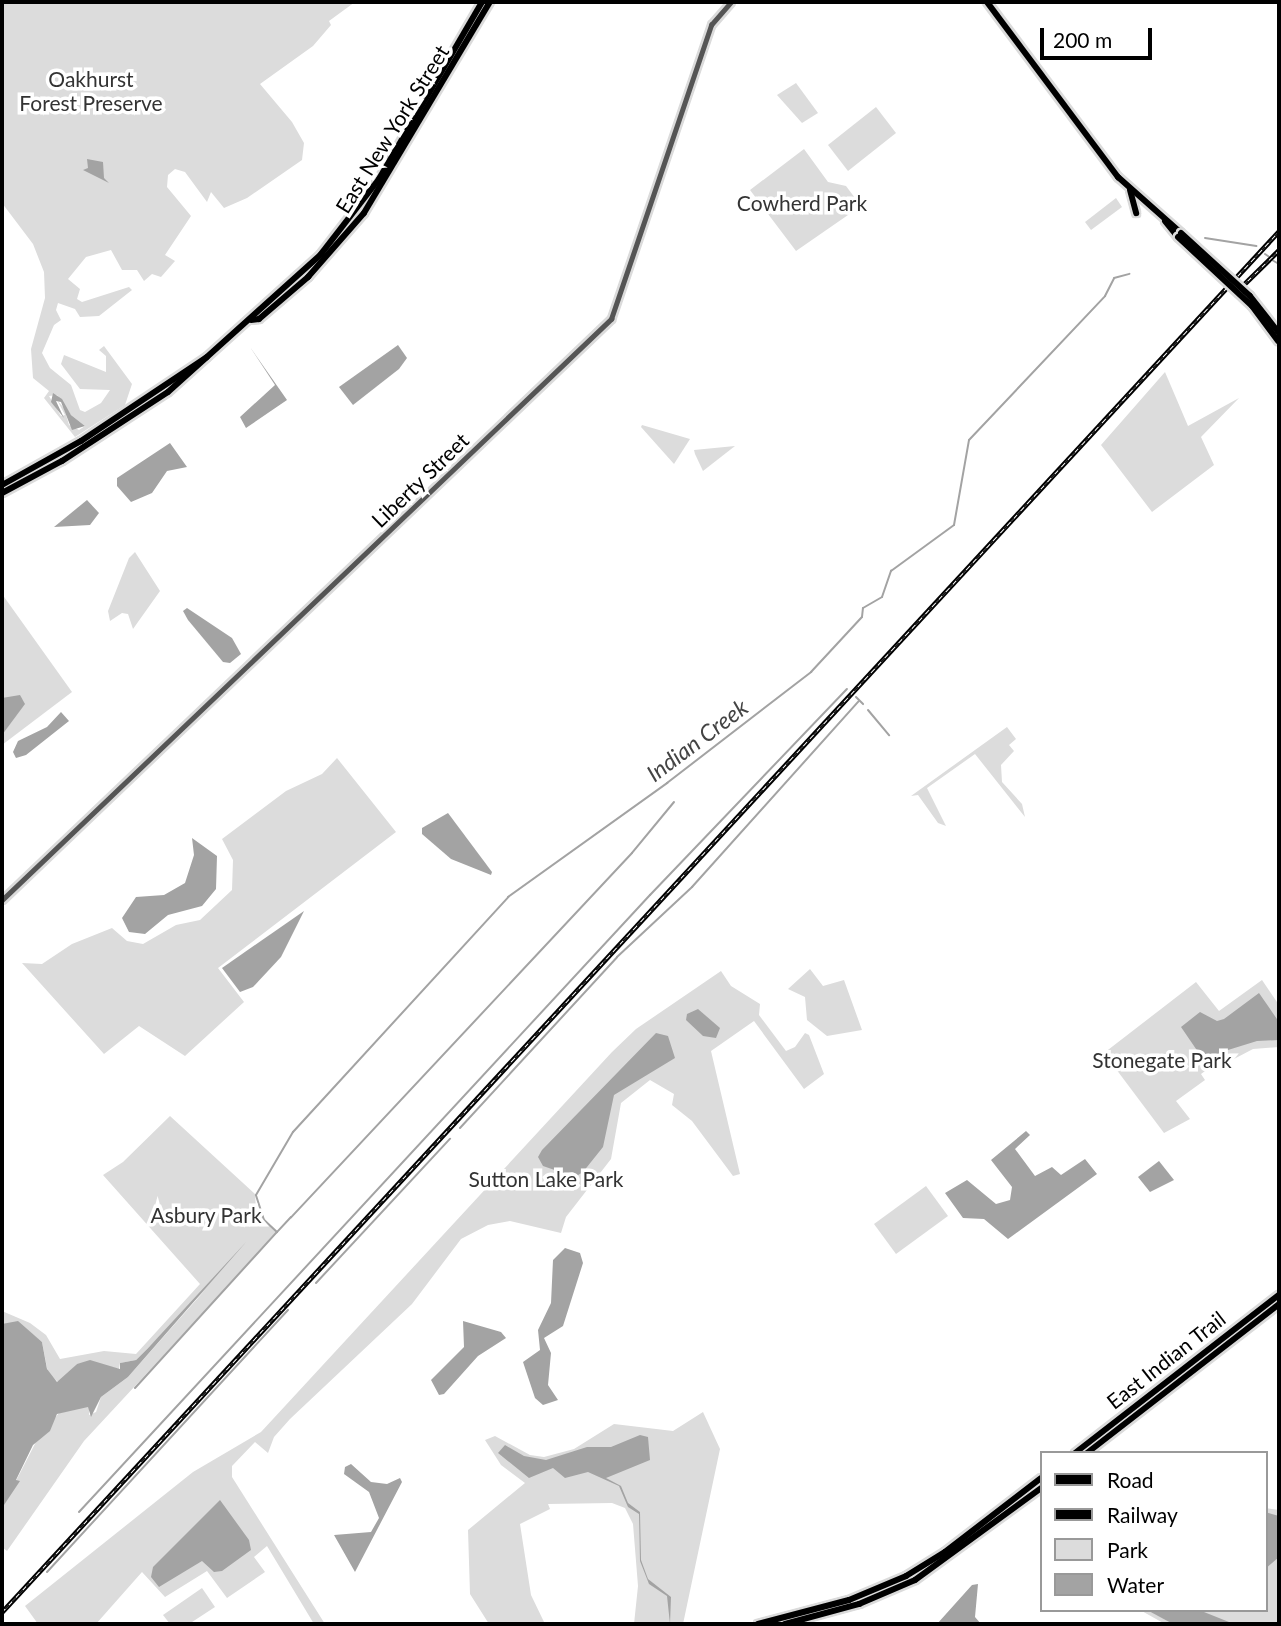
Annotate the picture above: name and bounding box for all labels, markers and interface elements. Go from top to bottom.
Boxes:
scale bar [1043,14,1155,58]
text: 200 m [1053,27,1112,52]
street label: East New York Street [330,40,454,218]
park label: Oakhurst Forest Preserve [19,66,163,116]
park label: Cowherd Park [737,190,867,216]
street label: Liberty Street [366,427,474,533]
water label: Indian Creek [641,693,753,787]
park label: Stonegate Park [1092,1047,1232,1073]
park label: Sutton Lake Park [469,1166,623,1192]
park label: Asbury Park [150,1202,262,1228]
street label: East Indian Trail [1101,1306,1231,1414]
legend [1040,1451,1267,1612]
text: Road [1107,1467,1154,1492]
text: Railway [1107,1502,1178,1527]
text: Park [1107,1537,1148,1562]
text: Water [1107,1572,1164,1597]

